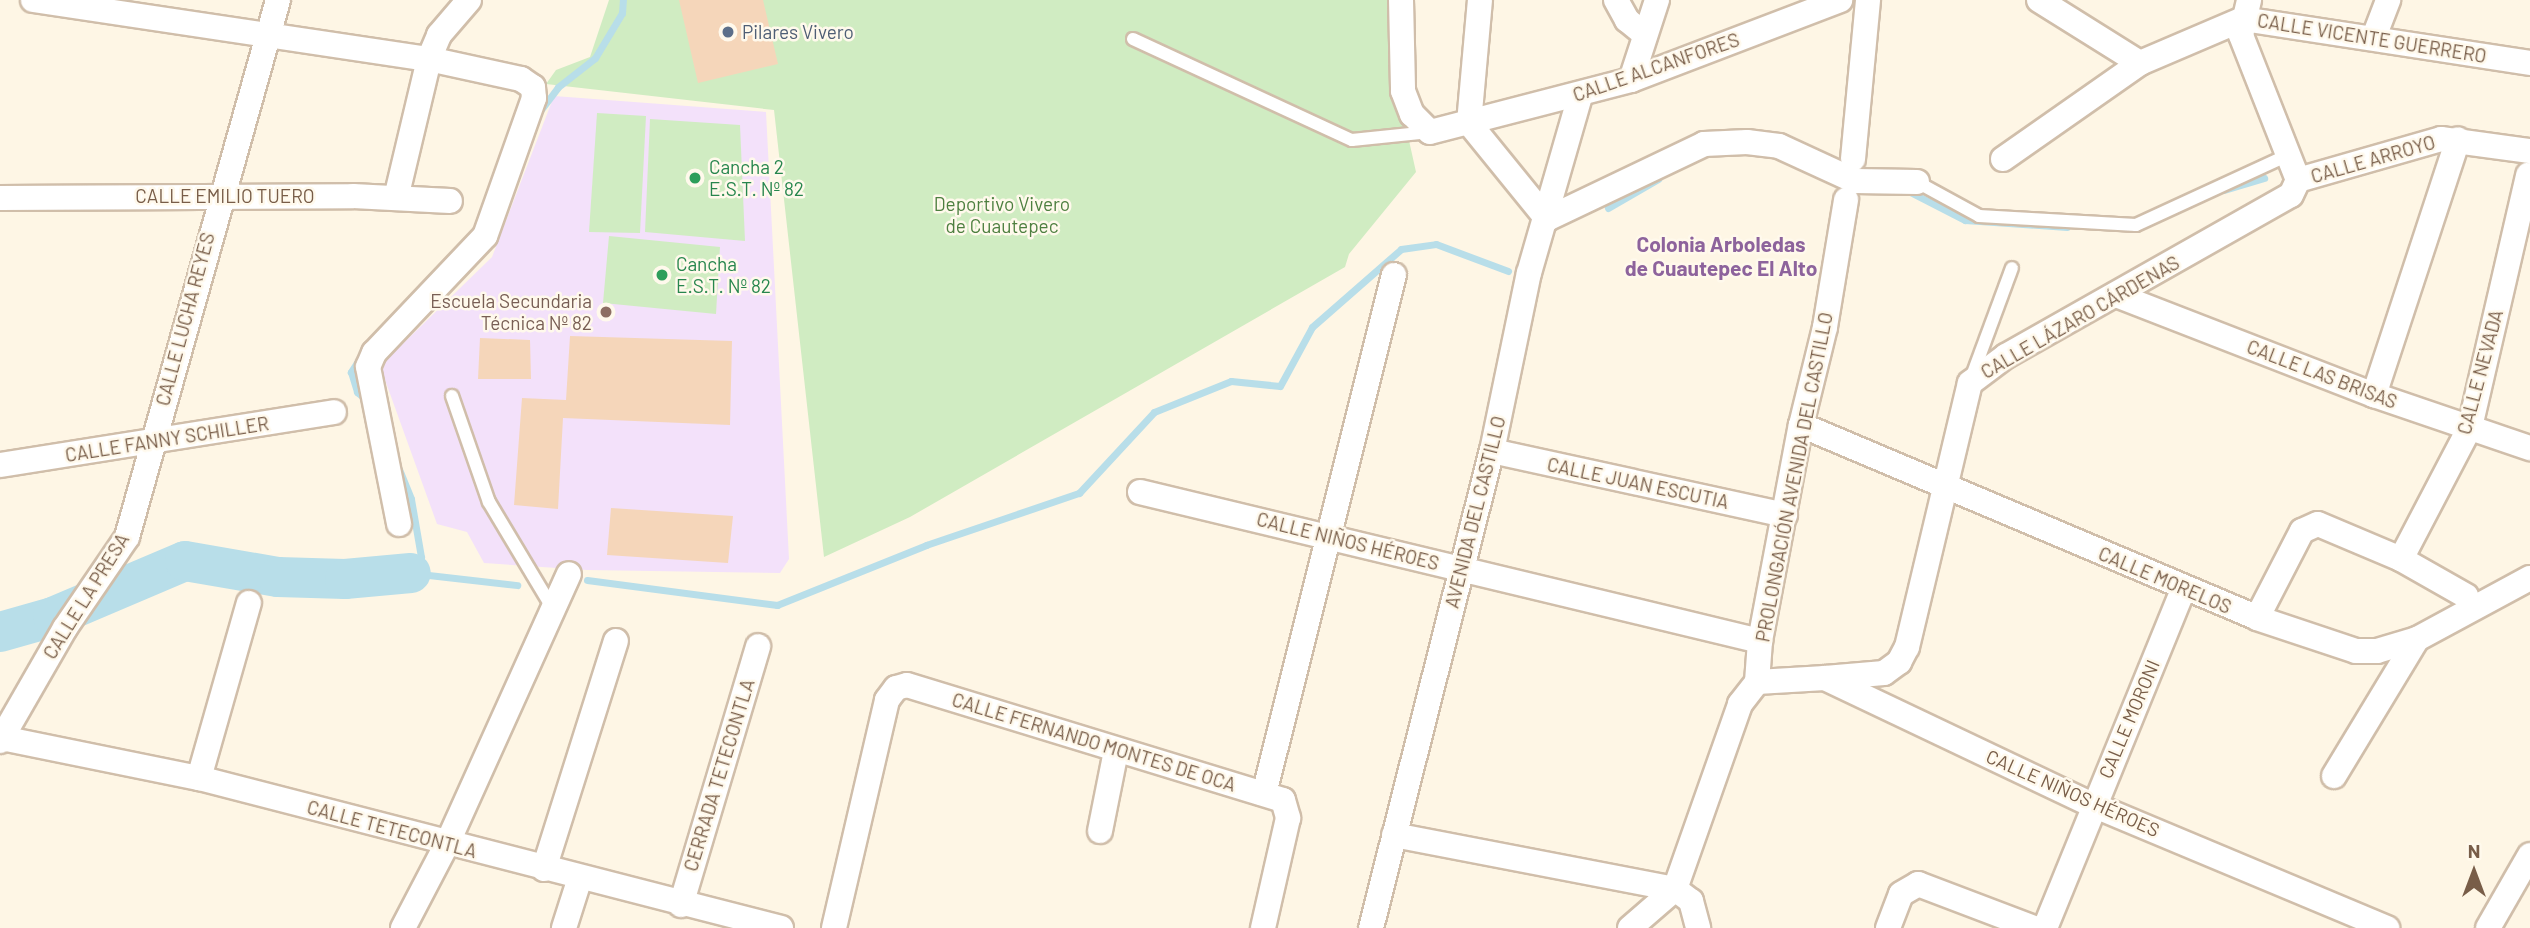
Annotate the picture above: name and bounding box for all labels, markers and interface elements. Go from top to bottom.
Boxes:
street label: CALLE VICENTE GUERRERO [2256,9,2488,67]
place label: Pilares Vivero [742,21,854,43]
marker: Pilares Vivero [720,24,736,40]
street label: CALLE ALCANFORES [1570,28,1742,106]
street label: CALLE ARROYO [2308,130,2438,188]
place label: Cancha 2 E.S.T. Nº 82 [709,156,804,200]
marker: Cancha 2 E.S.T. Nº 82 [687,170,703,186]
street label: CALLE EMILIO TUERO [135,185,315,207]
park label: Deportivo Vivero de Cuautepec [934,193,1070,237]
street label: CALLE LUCHA REYES [151,230,219,408]
district label: Colonia Arboledas de Cuautepec El Alto [1625,231,1817,281]
street label: CALLE LÁZARO CÁRDENAS [1977,251,2183,383]
place label: Cancha E.S.T. Nº 82 [676,253,771,297]
marker: Cancha E.S.T. Nº 82 [654,267,670,283]
place label: Escuela Secundaria Técnica Nº 82 [430,290,592,334]
marker: Escuela Secundaria Técnica Nº 82 [598,304,614,320]
street label: CALLE NEVADA [2452,307,2508,437]
street label: PROLONGACIÓN AVENIDA DEL CASTILLO [1751,310,1837,644]
street label: CALLE LAS BRISAS [2244,335,2400,413]
street label: CALLE FANNY SCHILLER [63,412,271,466]
street label: AVENIDA DEL CASTILLO [1440,413,1510,611]
street label: CALLE JUAN ESCUTIA [1545,453,1731,513]
street label: CALLE NIÑOS HÉROES [1254,507,1442,575]
street label: CALLE LA PRESA [38,529,134,663]
street label: CALLE MORELOS [2095,542,2235,618]
street label: CALLE MORONI [2094,656,2164,782]
street label: CERRADA TETECONTLA [679,676,759,874]
street label: CALLE FERNANDO MONTES DE OCA [949,688,1239,796]
street label: CALLE NIÑOS HÉROES [1983,745,2163,841]
street label: CALLE TETECONTLA [305,795,479,863]
north arrow [2439,837,2509,907]
text: N [2468,839,2480,862]

